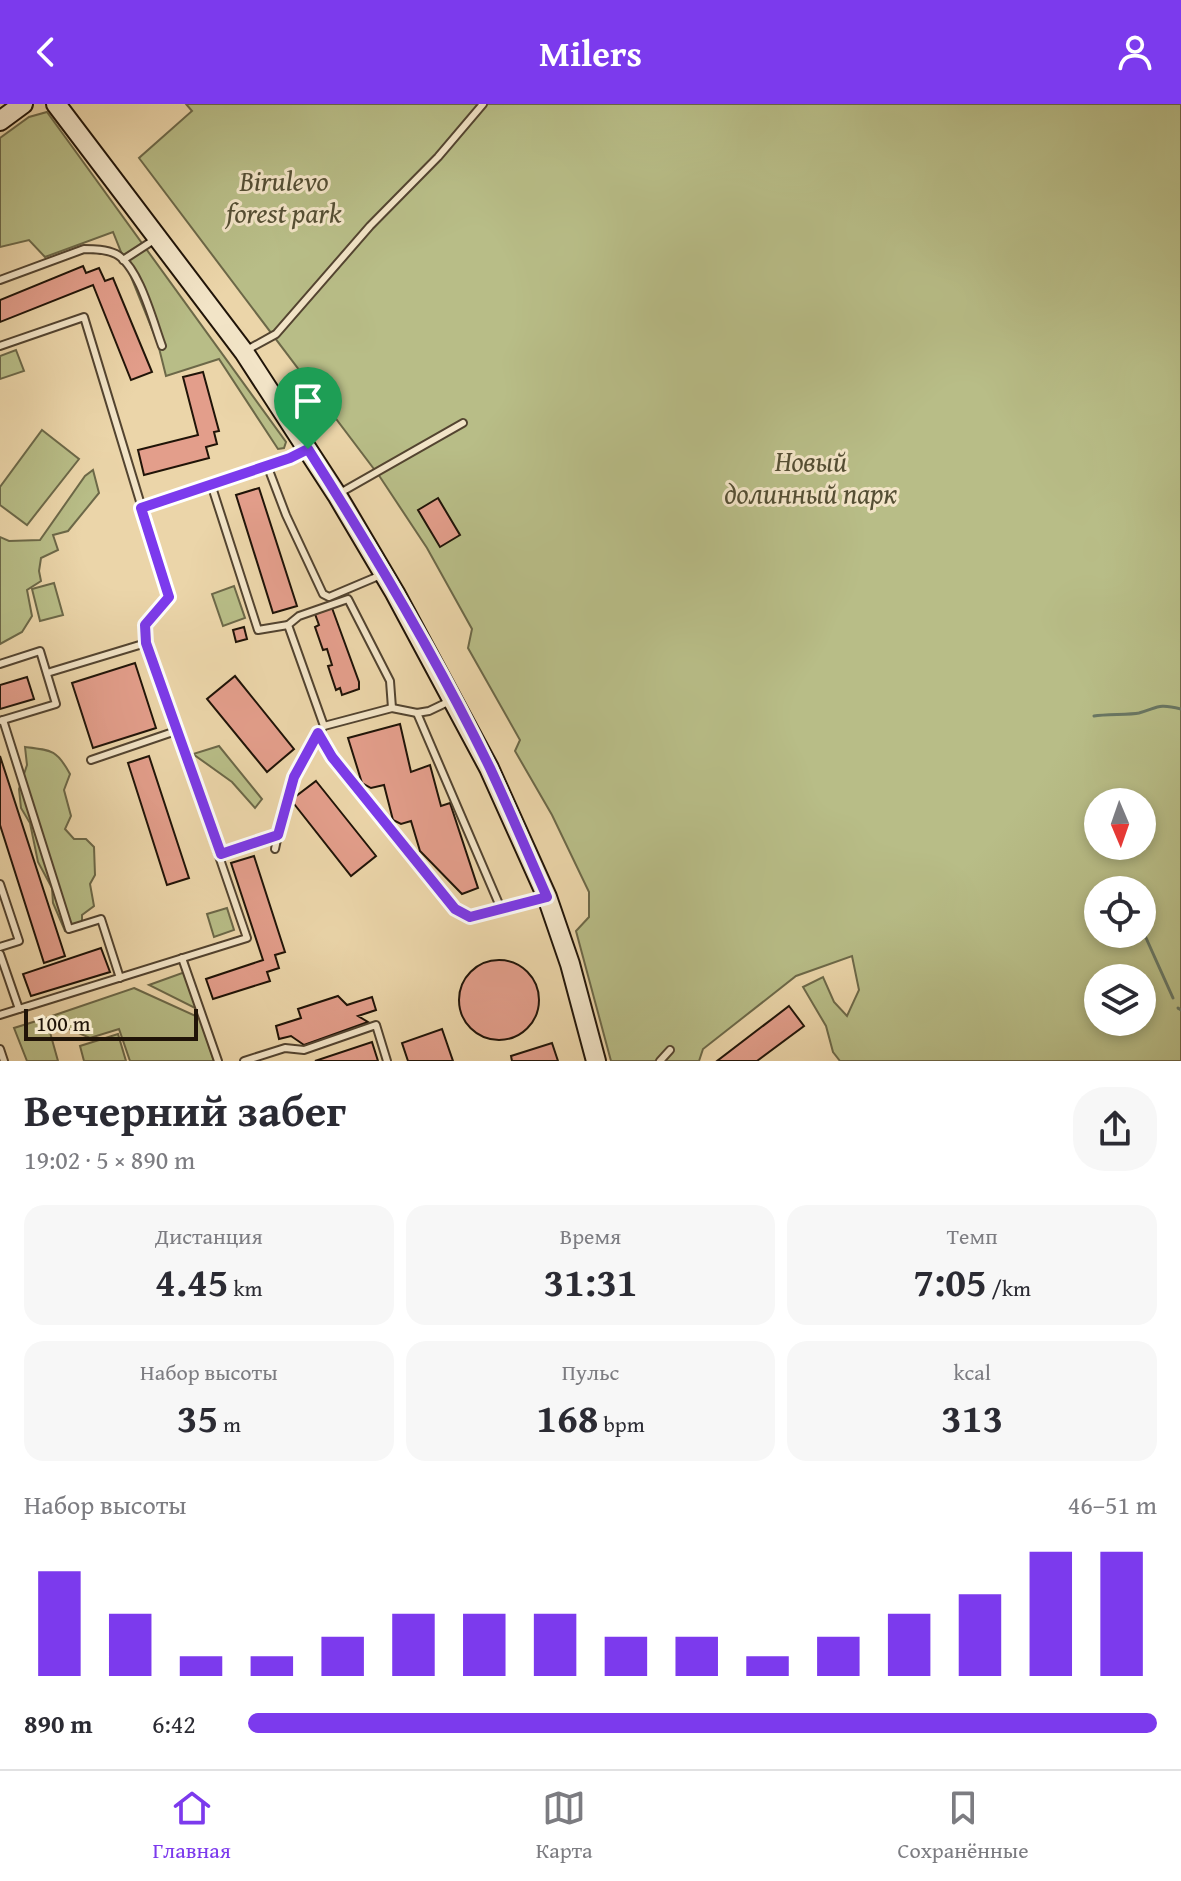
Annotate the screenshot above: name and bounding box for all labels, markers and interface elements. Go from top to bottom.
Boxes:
text: Milers [539,26,642,79]
icon: back [24,30,68,74]
icon: person [1113,30,1157,74]
park label: Birulevo forest park [224,160,342,233]
pin [274,367,342,449]
icon: arrive [286,379,330,423]
park label: Новый долинный парк [725,440,898,513]
north arrow [1084,788,1156,860]
map controls [1084,788,1156,1036]
button: locate [1084,876,1156,948]
button: layers [1084,964,1156,1036]
scale bar [24,1005,198,1041]
text: 100 m [36,1007,91,1039]
text: Вечерний забег [24,1078,346,1142]
button: share [1073,1087,1157,1171]
text: 19:02 · 5 × 890 m [24,1140,195,1179]
text: Дистанция [155,1220,263,1252]
text: Время [560,1220,621,1252]
text: Темп [947,1220,998,1252]
text: 4.45 [155,1252,229,1311]
text: 31:31 [543,1252,638,1311]
text: 7:05 [913,1252,987,1311]
text: km [229,1272,263,1304]
text: /km [987,1272,1031,1304]
text: Набор высоты [140,1356,278,1388]
text: Пульс [562,1356,619,1388]
text: kcal [953,1356,991,1388]
text: 35 [177,1388,218,1447]
text: 168 [536,1388,599,1447]
text: 313 [941,1388,1003,1447]
text: m [218,1408,241,1440]
text: bpm [599,1408,645,1440]
text: Набор высоты [24,1485,186,1524]
text: 46–51 m [1068,1485,1157,1524]
text: 890 m [24,1704,92,1743]
text: 6:42 [152,1704,196,1743]
tab: Главная [152,1786,231,1866]
tab: Карта [536,1786,593,1866]
tab: Сохранённые [897,1786,1029,1866]

